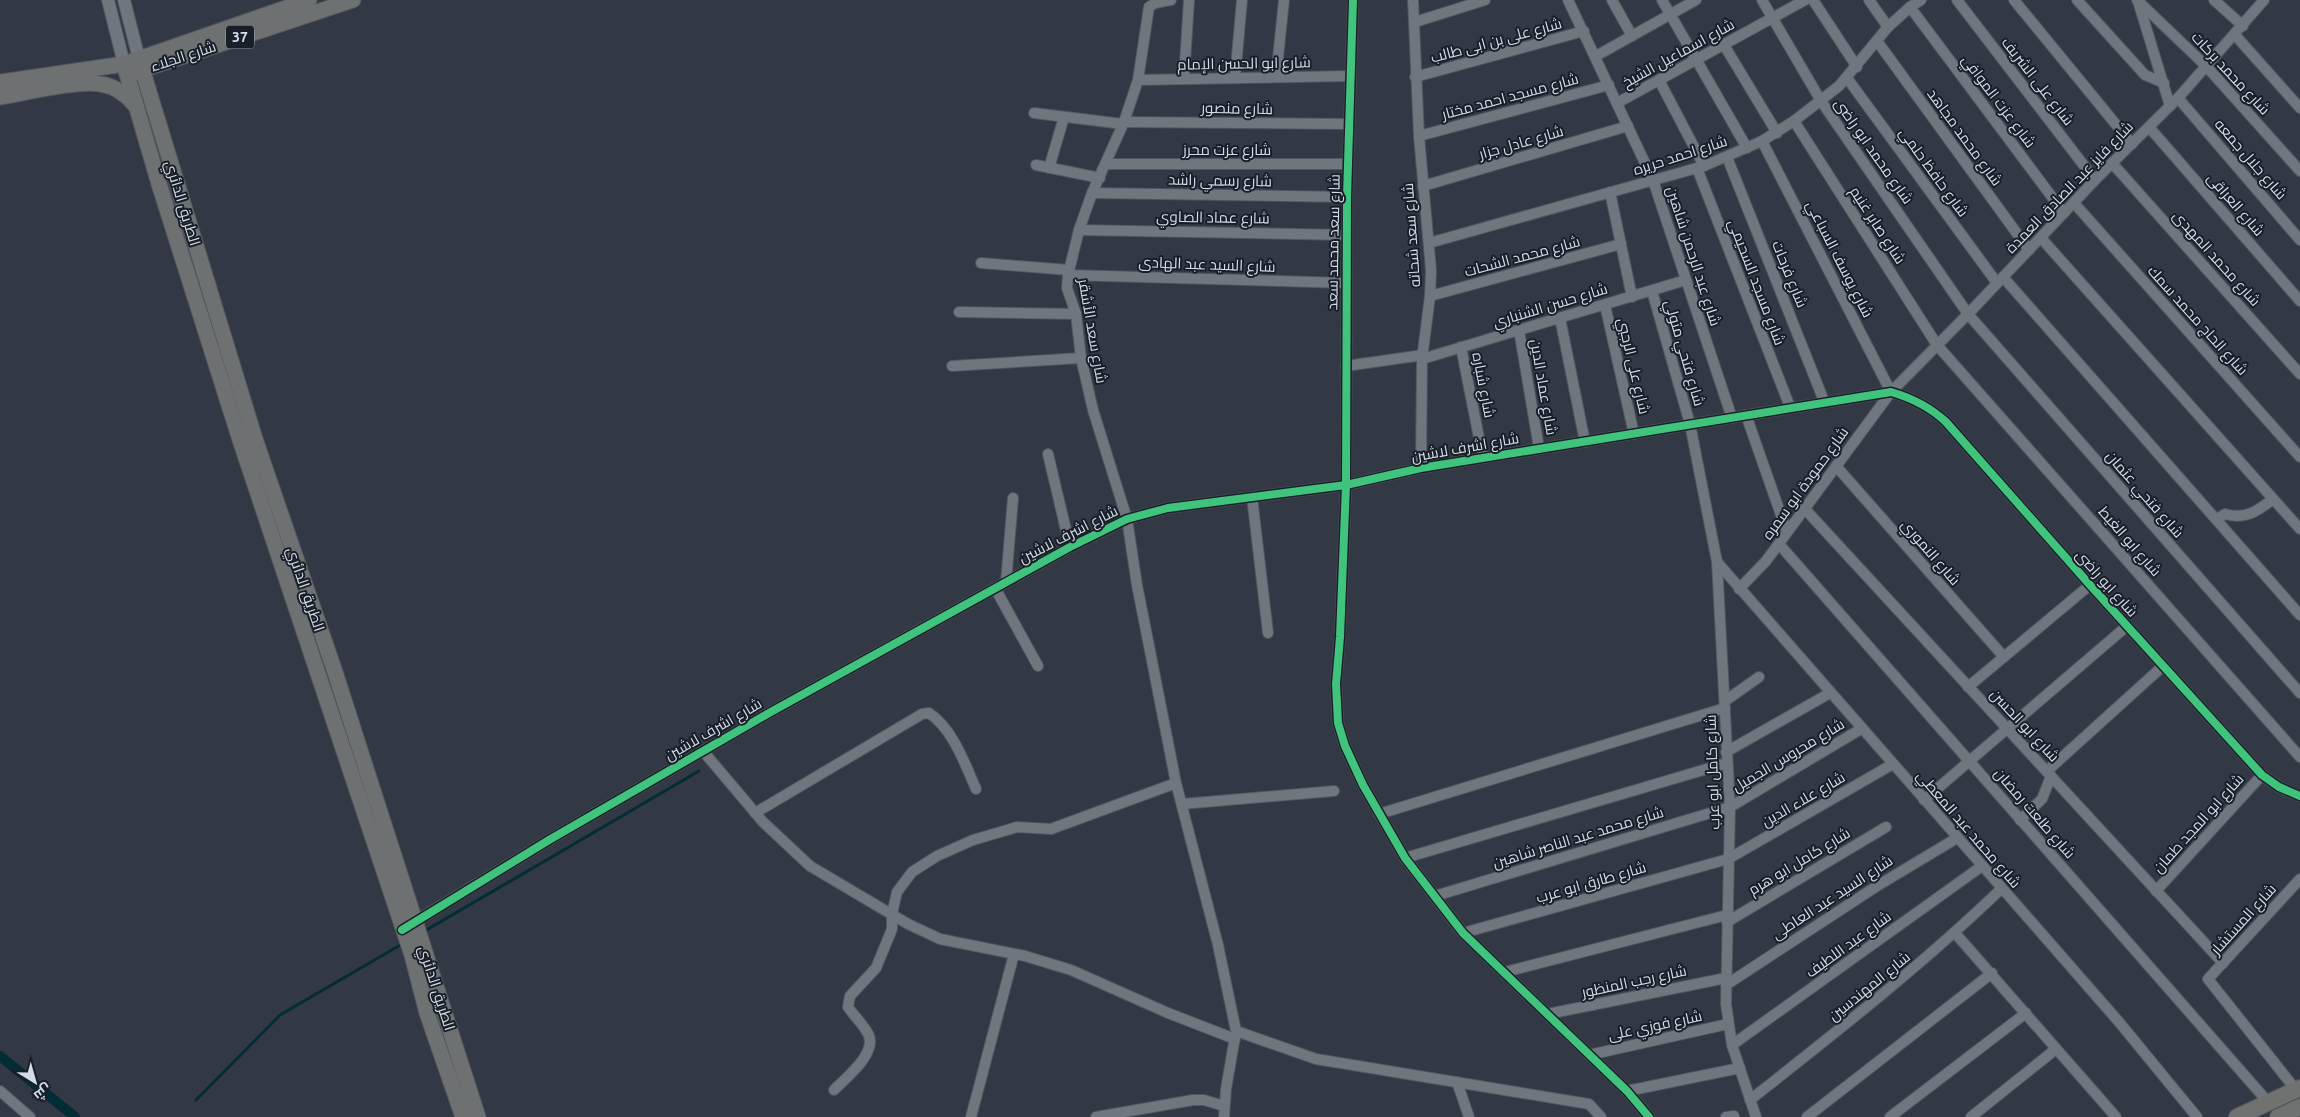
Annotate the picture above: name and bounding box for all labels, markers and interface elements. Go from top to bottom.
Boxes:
street label: شارع على بن ابى طالب [1429,14,1564,69]
street label: شارع اسماعيل الشيخ [1619,15,1738,94]
road number: 37 [226,26,254,48]
street label: شارع محمد بركات [2186,28,2274,120]
street label: شارع على الشريف [1996,34,2078,130]
street label: شارع الجلاء [148,37,219,77]
street label: شارع عزت الموافي [1955,51,2039,153]
street label: شارع ابو الحسن الإمام [1177,53,1311,76]
street label: شارع مسجد احمد مختار [1439,70,1581,126]
street label: شارع محمد مجاهد [1922,85,2006,191]
street label: شارع محمد ابو راضى [1829,95,1917,209]
street label: شارع منصور [1200,99,1273,120]
street label: شارع جلال جمعه [2209,115,2291,205]
street label: شارع فايز عبد الصادق العمدة [2002,118,2139,258]
street label: شارع عادل جزار [1476,122,1566,165]
street label: شارع حافظ حلمي [1893,124,1972,222]
street label: شارع احمد حريره [1631,132,1730,181]
street label: شارع عزت محرز [1182,141,1271,161]
street label: الطريق الدائري [158,158,204,249]
street label: شارع العراقى [2202,169,2268,241]
street label: شارع رسمي راشد [1168,171,1272,193]
street label: شارع سعد محمد سعد [1323,174,1346,310]
street label: شارع سعد شحاته [1399,182,1426,288]
street label: شارع صابر غنيم [1844,183,1909,268]
street label: شارع عبد الرحمن شاهين [1661,184,1725,329]
street label: شارع يوسف السباعي [1800,198,1877,322]
street label: شارع محمد المهدى [2168,207,2264,311]
street label: شارع عماد الصاوي [1156,208,1270,230]
street label: شارع مسجد السحيمي [1721,217,1789,349]
street label: شارع محمد الشحات [1462,232,1583,283]
street label: شارع فرحات [1766,238,1811,311]
street label: شارع السيد عبد الهادى [1138,253,1276,278]
street label: شارع الحاج محمد سمك [2142,262,2252,380]
street label: شارع سعد الأشقر [1072,276,1111,385]
street label: شارع حسن الشنباري [1491,279,1611,334]
street label: شارع فتحي متولي [1658,298,1708,409]
street label: شارع على الرجبي [1611,316,1653,417]
street label: شارع عماد الدين [1524,338,1561,437]
street label: شارع شباره [1466,351,1499,420]
street label: شارع حمودة ابو سمره [1758,423,1854,544]
street label: شارع اشرف لاشين [1410,429,1521,468]
street label: شارع فتحي عثمان [2100,447,2187,544]
street label: شارع اشرف لاشين [1016,502,1122,569]
street label: شارع ابو الغيط [2093,503,2165,581]
street label: شارع النموري [1895,516,1964,591]
street label: الطريق الدائري [280,545,328,635]
street label: شارع ابو راضى [2070,546,2142,622]
street label: شارع ابو الحسن [1985,685,2063,767]
street label: شارع اشرف لاشين [662,694,766,766]
street label: شارع كامل ابو عرب [1701,714,1726,830]
street label: شارع محروس الجميل [1729,715,1849,798]
street label: شارع طلعت رمضان [1989,764,2079,864]
street label: شارع محمد عبد المعطي [1910,767,2025,894]
street label: شارع علاء الدين [1758,768,1849,832]
street label: شارع ابو المجد طمان [2149,770,2249,878]
street label: شارع محمد عبد الناصر شاهين [1490,803,1666,874]
street label: شارع كامل ابو هرم [1745,824,1855,901]
street label: شارع السيد عبد العاطى [1768,852,1897,945]
street label: شارع طارق ابو عرب [1534,858,1649,909]
street label: شارع المستشار [2206,880,2281,961]
street label: شارع عبد اللطيف [1802,907,1896,983]
street label: الطريق الدائري [411,943,459,1034]
street label: شارع المهندسين [1825,948,1915,1027]
street label: شارع رجب المنظور [1579,962,1689,1004]
street label: شارع فوزي على [1606,1007,1704,1047]
north arrow [10,1057,60,1107]
text: ش [30,1080,55,1104]

